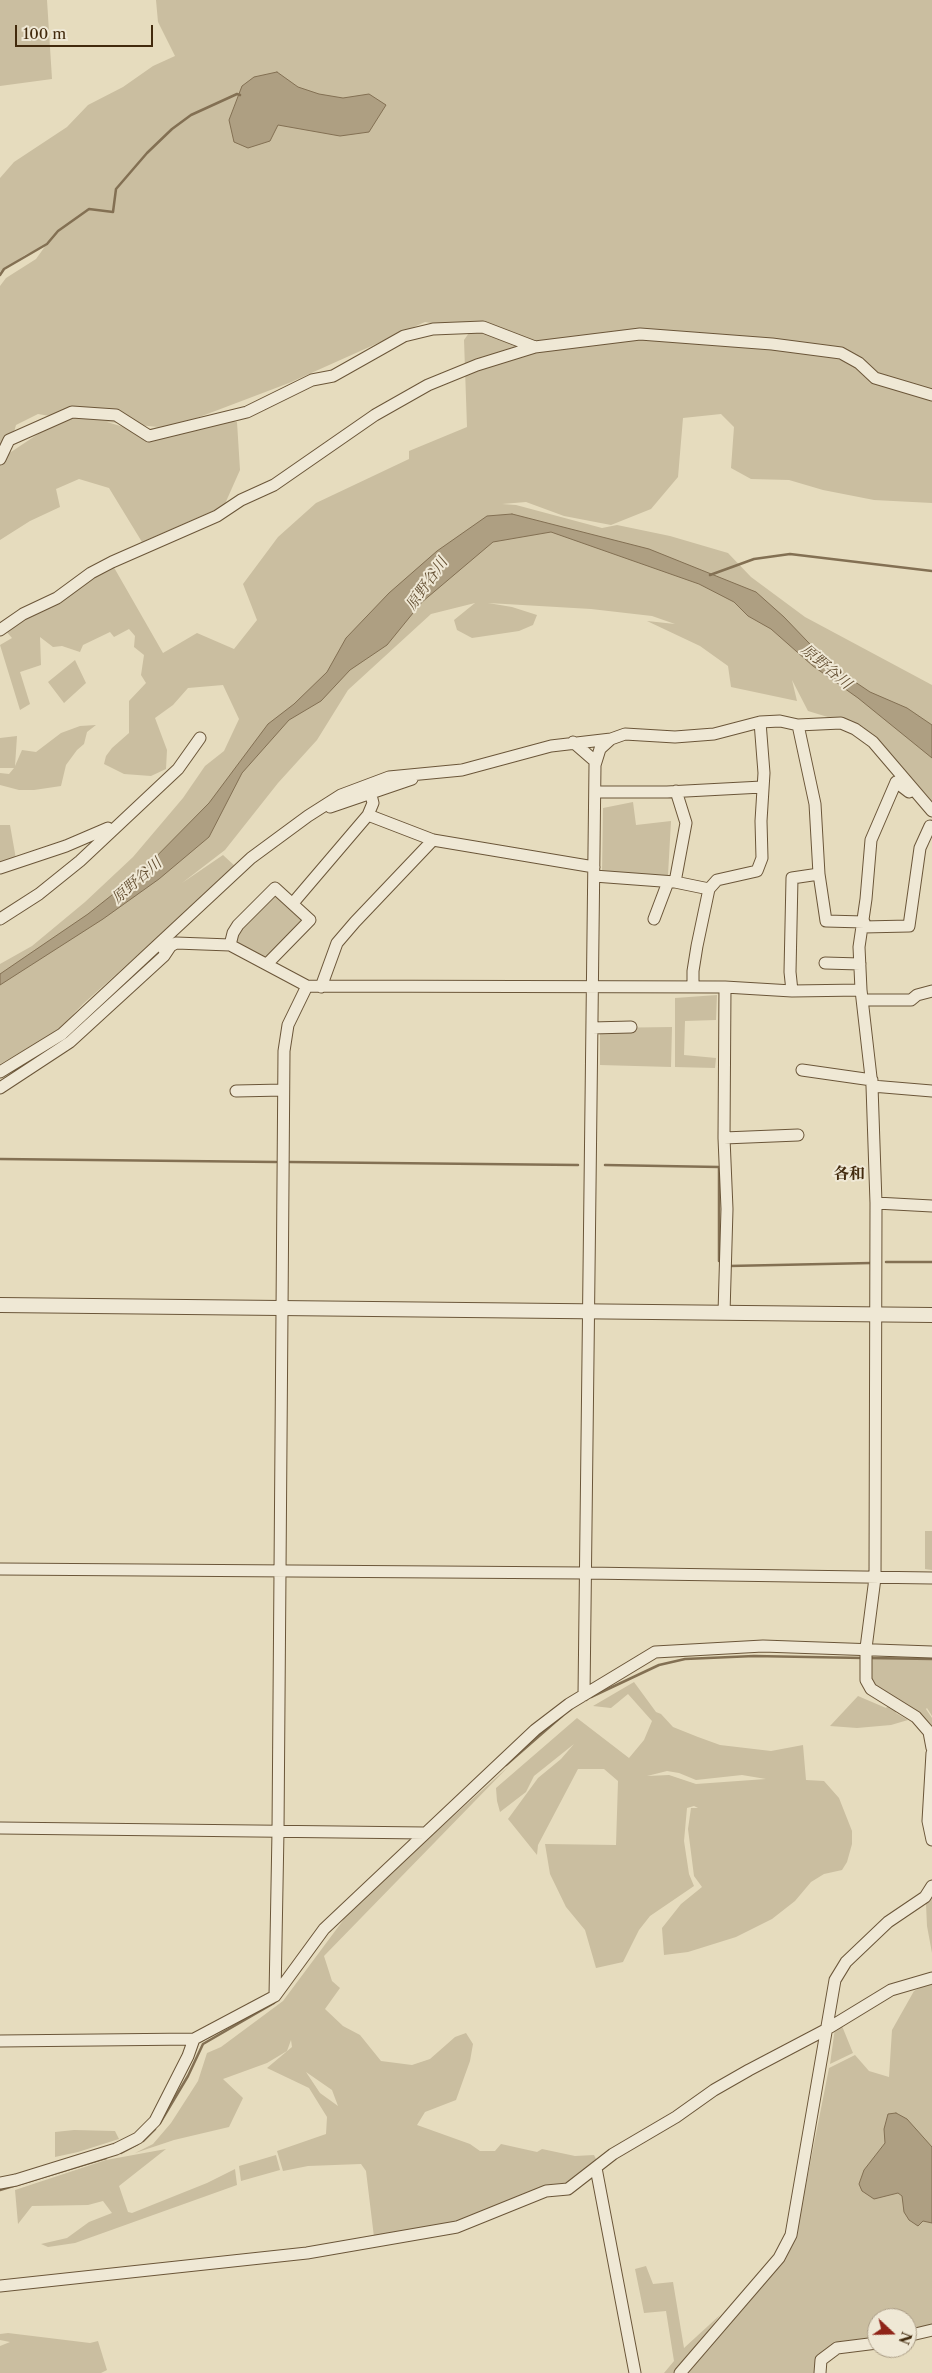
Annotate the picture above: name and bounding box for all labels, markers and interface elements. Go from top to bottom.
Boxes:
scale bar [18,15,155,47]
text: 100 m [23,24,66,43]
water label: 原野谷川 [402,554,452,614]
water label: 原野谷川 [797,641,855,693]
water label: 原野谷川 [108,855,166,907]
district label: 各和 [833,1164,865,1184]
north arrow [867,2308,917,2358]
text: N [894,2329,916,2347]

